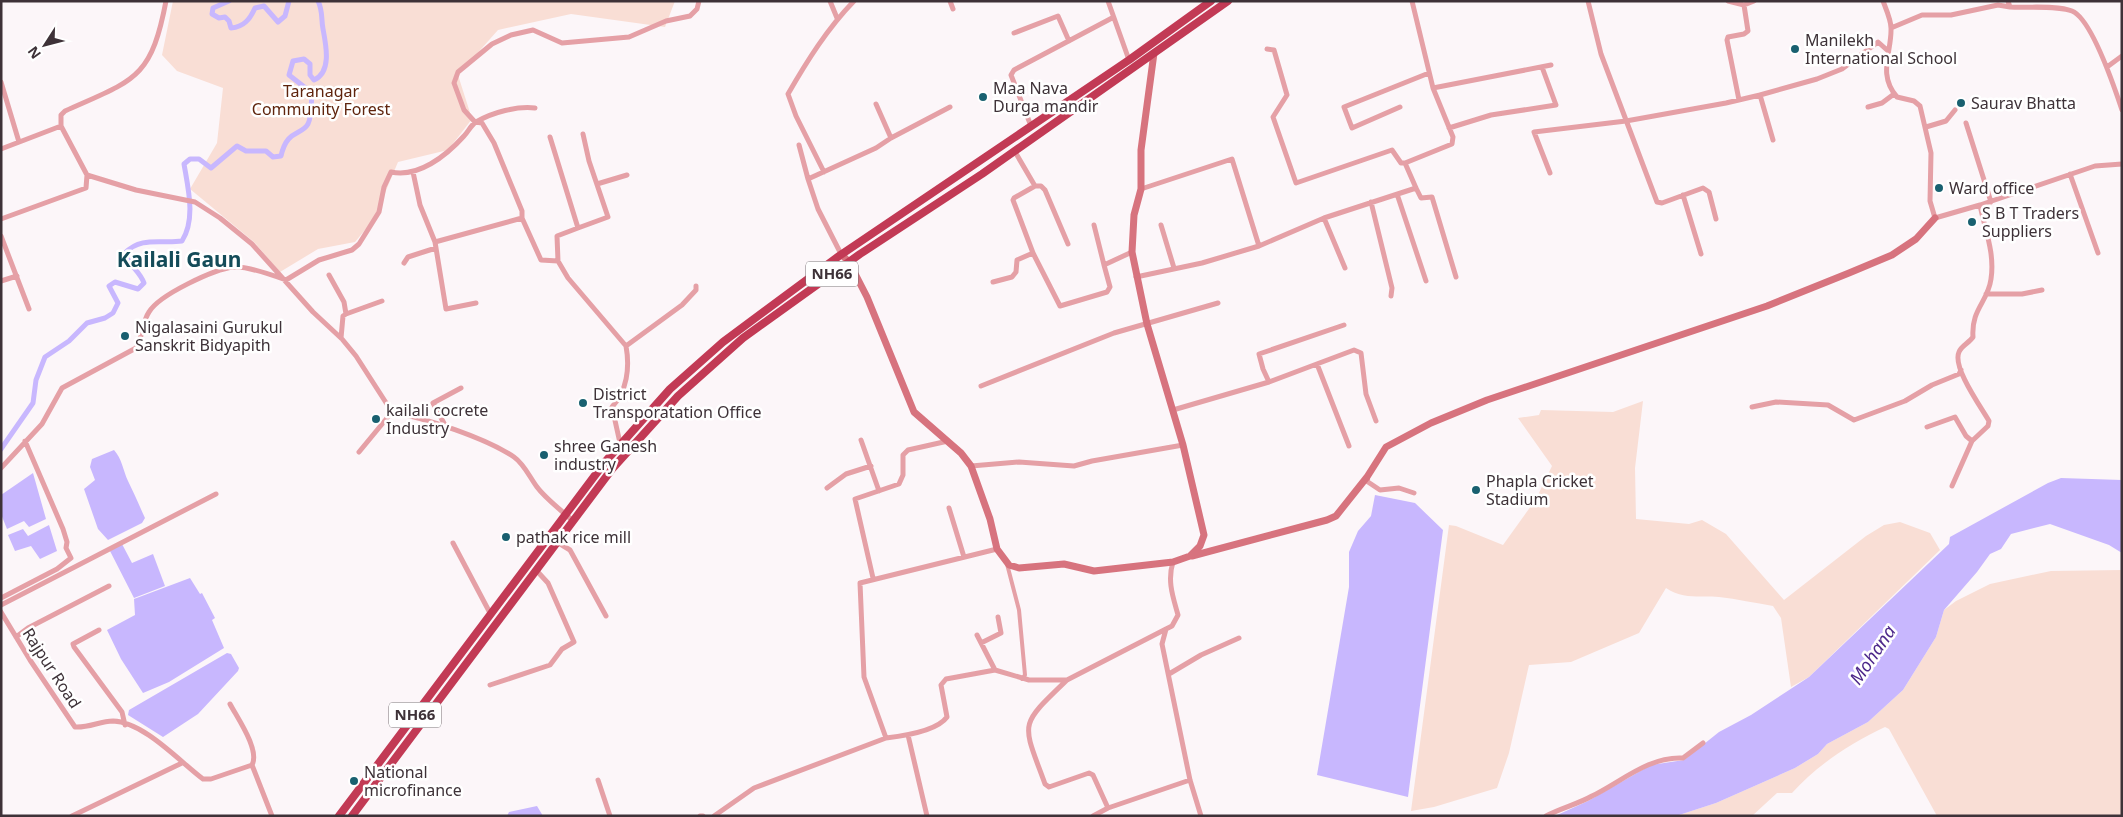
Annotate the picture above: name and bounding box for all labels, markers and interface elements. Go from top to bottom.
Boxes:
north arrow [20,20,70,70]
place label: Manilekh International School [1805,29,1957,69]
text: N [23,43,45,63]
marker: Manilekh International School [1789,43,1801,55]
place label: Maa Nava Durga mandir [993,77,1099,117]
park label: Taranagar Community Forest [252,80,390,120]
marker: Maa Nava Durga mandir [977,91,989,103]
place label: Saurav Bhatta [1971,92,2076,114]
marker: Saurav Bhatta [1955,97,1967,109]
place label: Ward office [1949,177,2034,199]
marker: Ward office [1933,182,1945,194]
place label: S B T Traders Suppliers [1982,202,2079,242]
marker: S B T Traders Suppliers [1966,216,1978,228]
district label: Kailali Gaun [117,245,241,273]
road number: NH66 [806,262,858,286]
place label: Nigalasaini Gurukul Sanskrit Bidyapith [135,316,283,356]
marker: Nigalasaini Gurukul Sanskrit Bidyapith [119,330,131,342]
place label: District Transporatation Office [593,383,761,423]
marker: District Transporatation Office [577,397,589,409]
place label: kailali cocrete Industry [386,399,488,439]
marker: kailali cocrete Industry [370,413,382,425]
place label: shree Ganesh industry [554,435,657,475]
marker: shree Ganesh industry [538,449,550,461]
place label: Phapla Cricket Stadium [1486,470,1594,510]
marker: Phapla Cricket Stadium [1470,484,1482,496]
place label: pathak rice mill [516,526,631,548]
marker: pathak rice mill [500,531,512,543]
water label: Mohana [1844,620,1901,689]
street label: Rajpur Road [18,623,86,713]
road number: NH66 [389,702,441,728]
place label: National microfinance [364,761,462,801]
marker: National microfinance [348,775,360,787]

